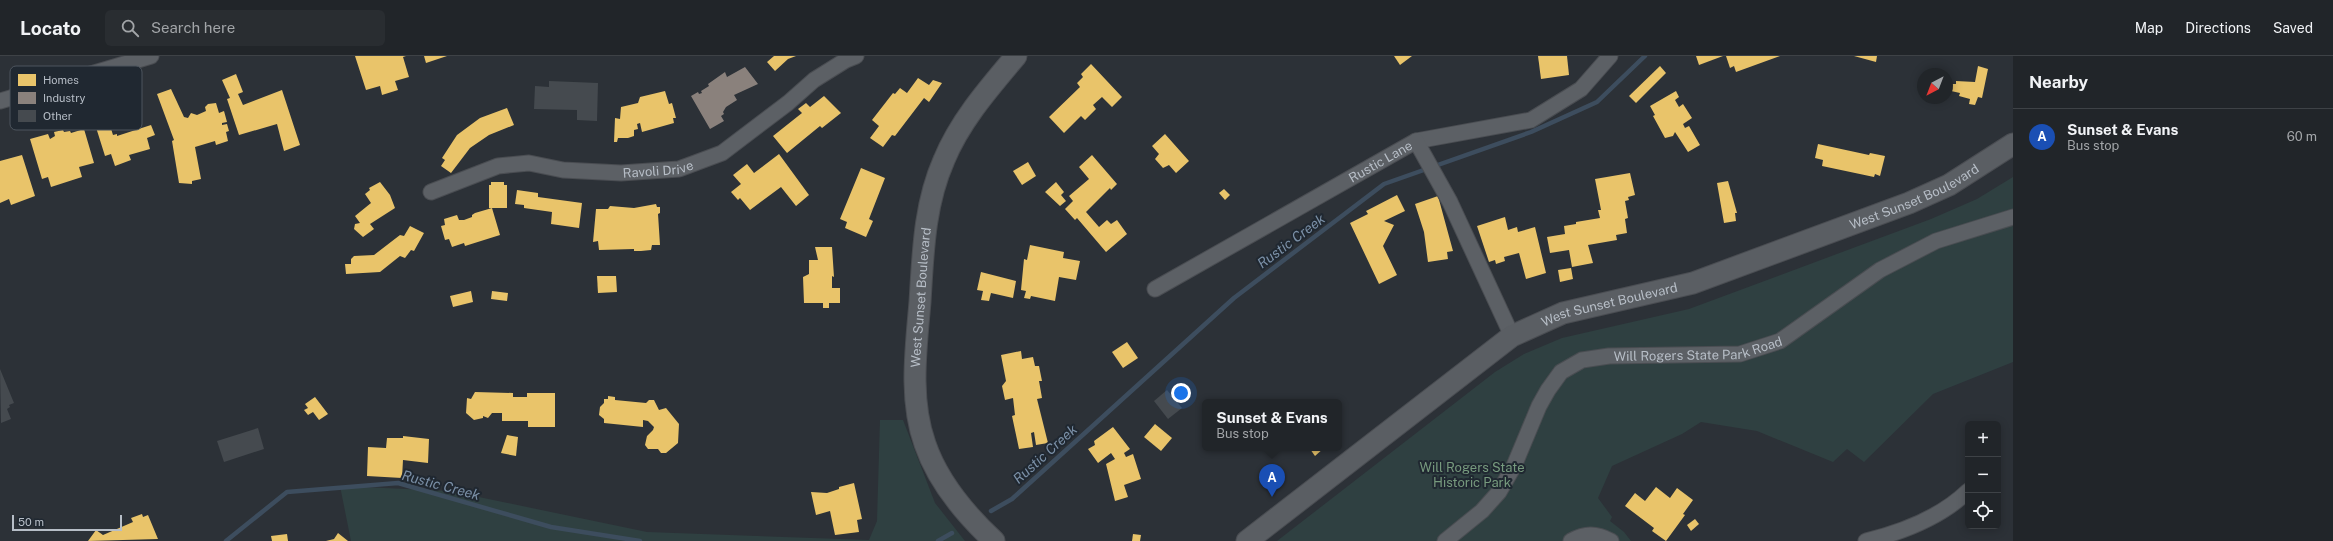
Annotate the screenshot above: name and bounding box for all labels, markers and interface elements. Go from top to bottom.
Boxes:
search box [105,10,385,46]
text: Locato [20,17,81,39]
icon: search [119,17,141,39]
text: Search here [151,19,235,36]
text: Map [2135,20,2163,36]
text: Directions [2185,20,2251,36]
text: Saved [2273,20,2313,36]
legend [10,66,142,130]
north arrow [1917,68,1953,104]
text: Nearby [2029,72,2088,92]
text: Homes [43,74,79,86]
text: Industry [43,92,86,104]
text: Other [43,110,72,122]
text: Sunset & Evans [2067,121,2178,138]
text: A [2037,129,2047,144]
text: 60 m [2287,129,2317,144]
street label: Rustic Lane [1346,138,1415,186]
text: Bus stop [2067,138,2119,153]
street label: Ravoli Drive [622,157,695,181]
street label: West Sunset Boulevard [1848,161,1982,232]
water label: Rustic Creek [1254,210,1328,271]
street label: West Sunset Boulevard [908,227,934,368]
street label: West Sunset Boulevard [1539,280,1679,330]
street label: Will Rogers State Park Road [1614,334,1784,364]
your location [1171,383,1191,403]
popup [1202,399,1342,451]
text: Sunset & Evans [1216,409,1328,426]
water label: Rustic Creek [1010,421,1080,487]
map controls [1965,421,2001,529]
button: + [1965,421,2001,457]
text: Bus stop [1216,426,1269,441]
button: − [1965,457,2001,493]
park label: Will Rogers State Historic Park [1419,460,1525,490]
pin: A [1259,464,1285,497]
water label: Rustic Creek [400,467,482,503]
button: locate [1965,493,2001,529]
scale bar [12,513,122,532]
text: 50 m [18,516,44,528]

